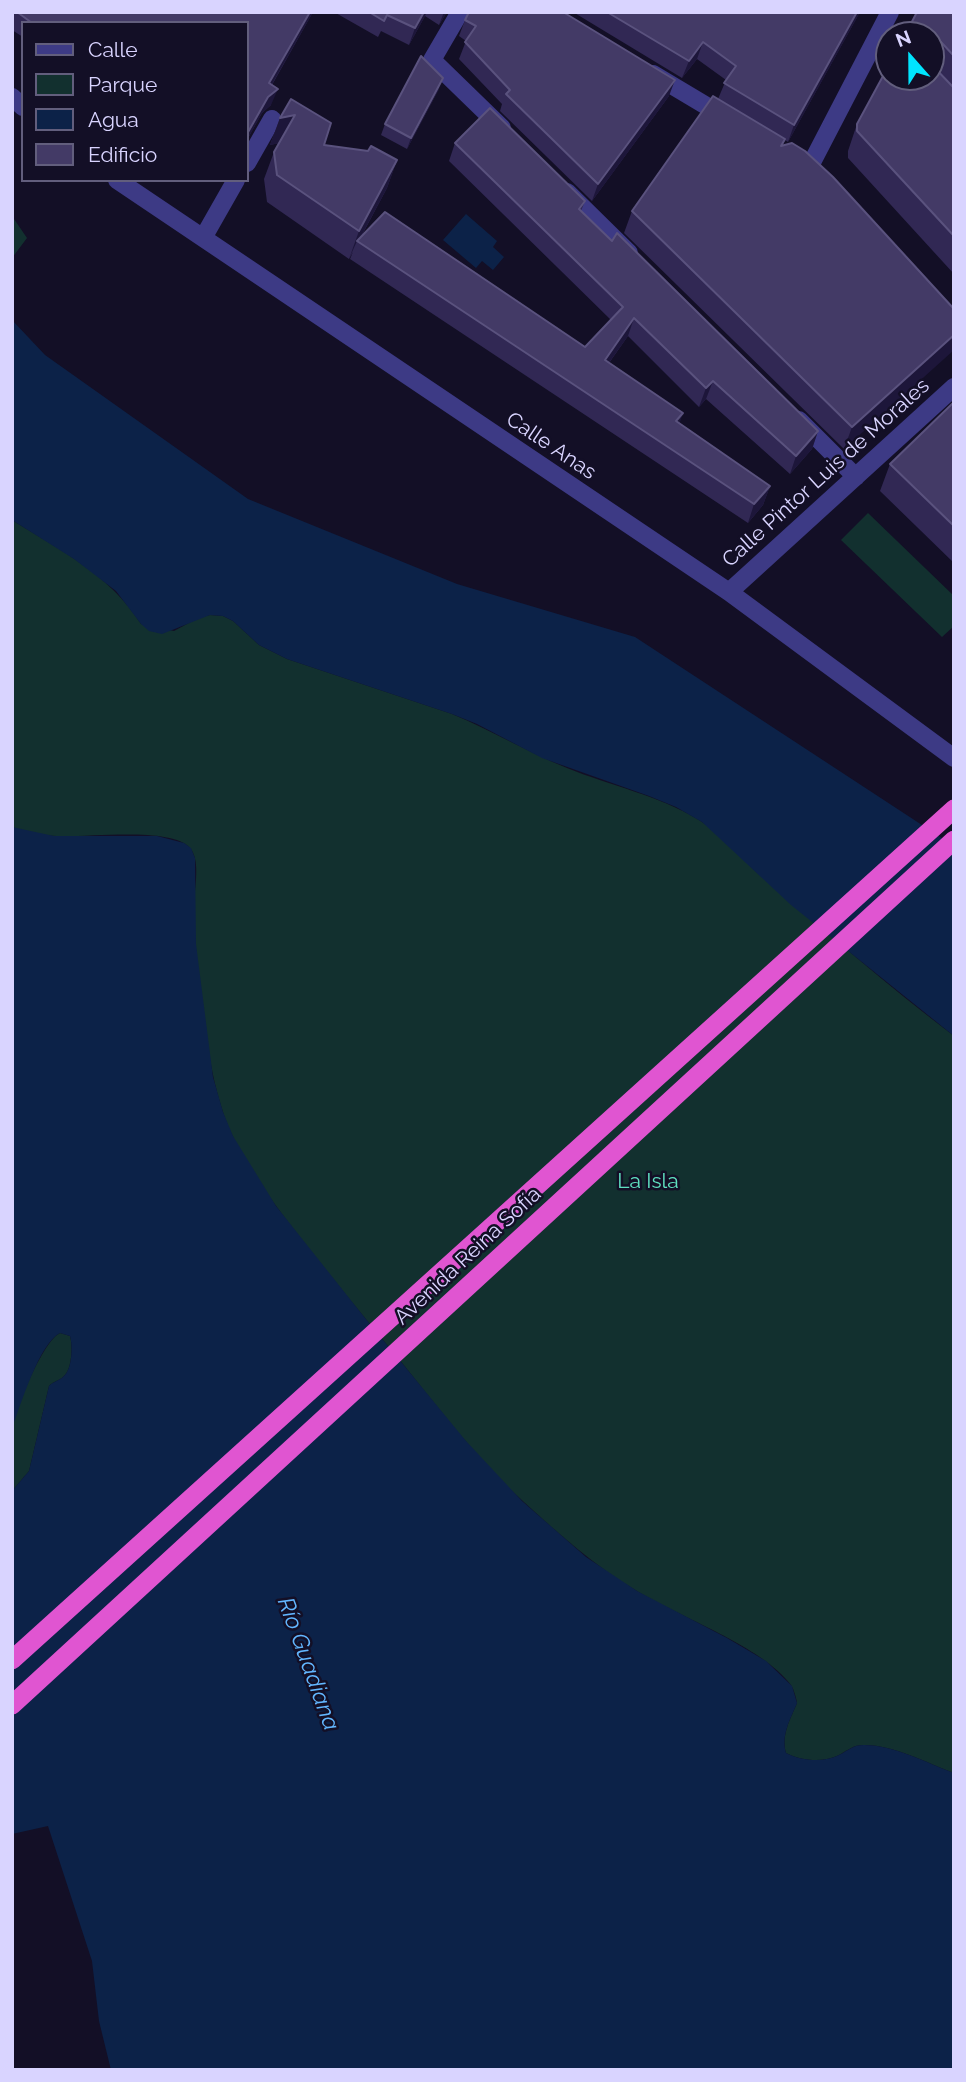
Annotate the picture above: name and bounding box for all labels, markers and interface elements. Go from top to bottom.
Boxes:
legend [21,21,248,182]
north arrow [875,21,945,91]
text: N [892,25,914,51]
text: Calle [88,37,138,62]
text: Parque [88,72,157,97]
text: Agua [88,107,139,132]
text: Edificio [88,142,157,167]
street label: Calle Pintor Luis de Morales [717,373,935,573]
street label: Calle Anas [501,407,601,485]
park label: La Isla [617,1169,679,1195]
street label: Avenida Reina Sofía [390,1182,546,1330]
water label: Río Guadiana [271,1594,345,1734]

